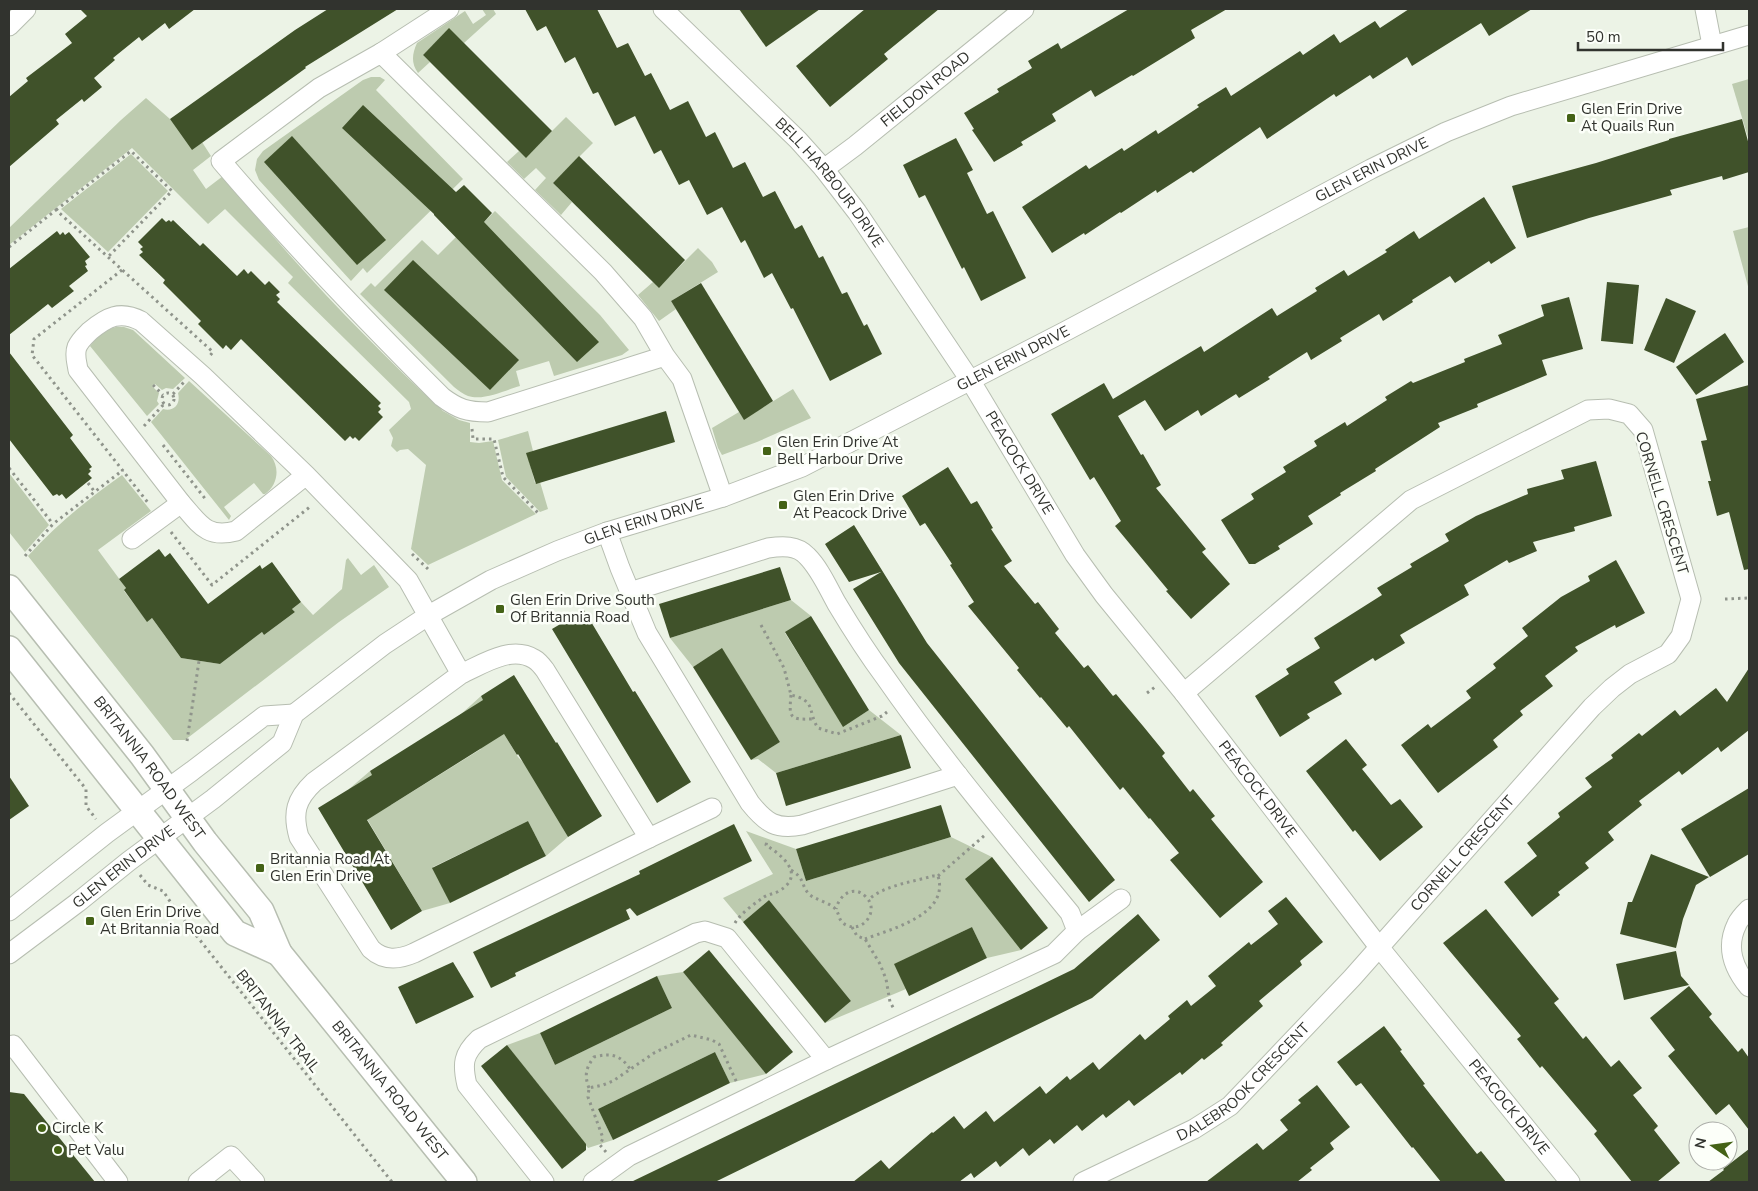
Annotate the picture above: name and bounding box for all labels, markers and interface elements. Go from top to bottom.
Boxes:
scale bar [1578,20,1723,52]
text: 50 m [1586,27,1621,47]
street label: FIELDON ROAD [876,47,974,131]
place label: Glen Erin Drive At Quails Run [1581,99,1682,136]
marker: Glen Erin Drive At Quails Run [1565,112,1577,124]
street label: BELL HARBOUR DRIVE [771,113,888,251]
street label: GLEN ERIN DRIVE [1312,132,1431,207]
street label: GLEN ERIN DRIVE [953,321,1073,396]
street label: PEACOCK DRIVE [981,407,1058,518]
street label: CORNELL CRESCENT [1631,429,1693,577]
place label: Glen Erin Drive At Bell Harbour Drive [777,432,903,469]
marker: Glen Erin Drive At Bell Harbour Drive [761,445,773,457]
place label: Glen Erin Drive At Peacock Drive [793,486,907,523]
street label: GLEN ERIN DRIVE [581,493,706,550]
marker: Glen Erin Drive At Peacock Drive [777,499,789,511]
place label: Glen Erin Drive South Of Britannia Road [510,590,655,627]
marker: Glen Erin Drive South Of Britannia Road [494,603,506,615]
street label: BRITANNIA ROAD WEST [89,692,210,843]
street label: PEACOCK DRIVE [1214,736,1302,842]
street label: CORNELL CRESCENT [1406,791,1519,916]
street label: GLEN ERIN DRIVE [68,821,179,913]
place label: Britannia Road At Glen Erin Drive [270,849,390,886]
marker: Britannia Road At Glen Erin Drive [254,862,266,874]
place label: Glen Erin Drive At Britannia Road [100,902,219,939]
marker: Glen Erin Drive At Britannia Road [84,915,96,927]
street label: BRITANNIA TRAIL [231,965,325,1077]
street label: BRITANNIA ROAD WEST [327,1016,452,1164]
street label: DALEBROOK CRESCENT [1173,1018,1314,1146]
street label: PEACOCK DRIVE [1464,1055,1554,1159]
place label: Circle K [52,1118,104,1138]
north arrow [1688,1121,1738,1171]
marker: Circle K [36,1122,48,1134]
text: N [1690,1136,1711,1150]
place label: Pet Valu [68,1140,125,1160]
marker: Pet Valu [52,1144,64,1156]

